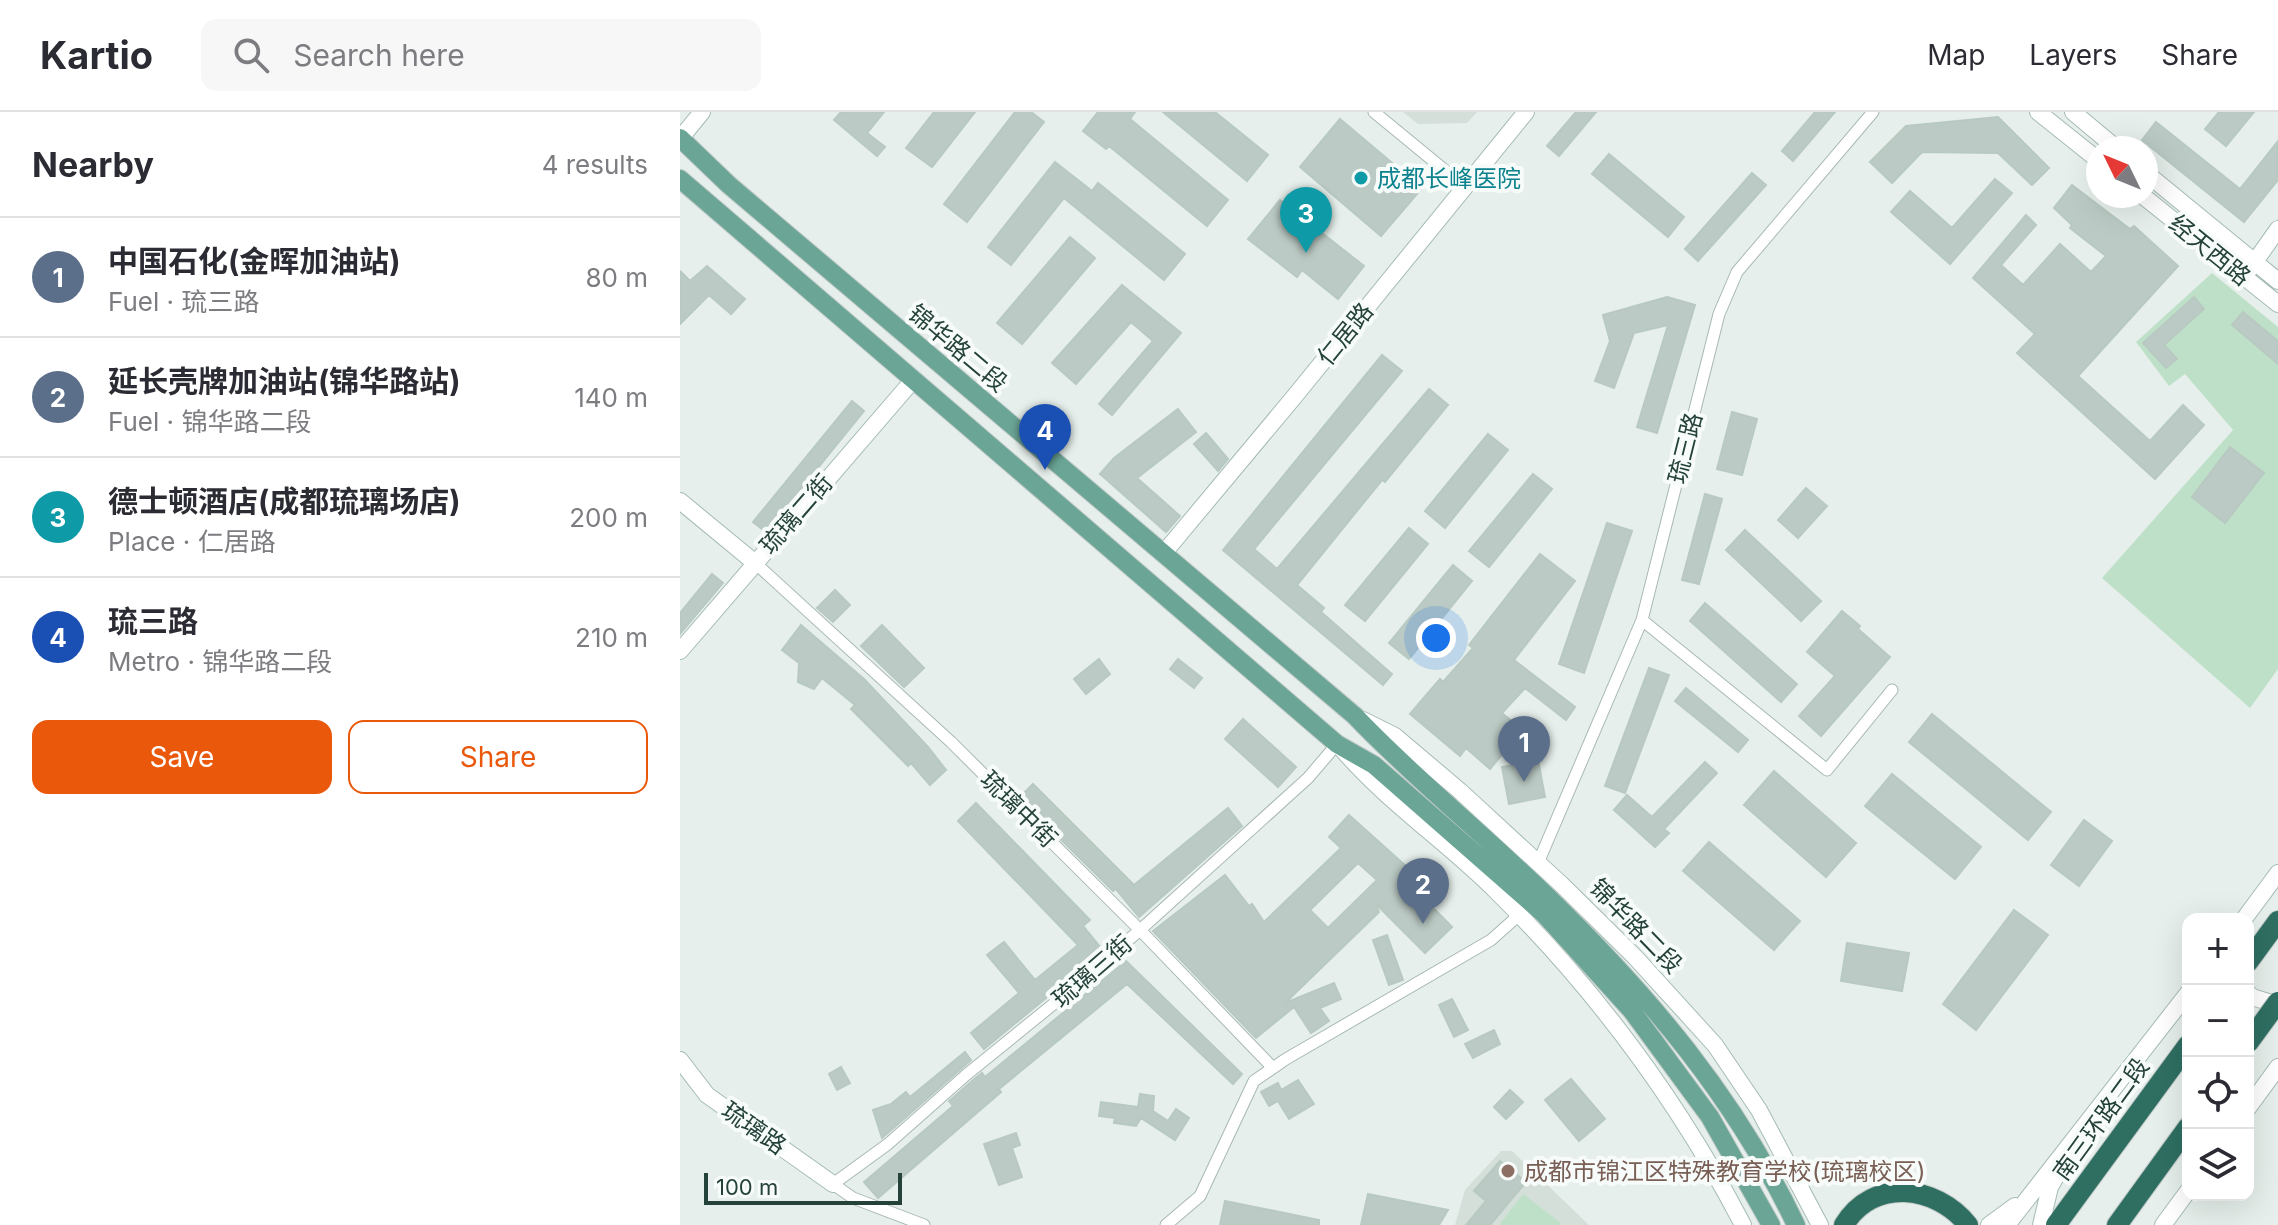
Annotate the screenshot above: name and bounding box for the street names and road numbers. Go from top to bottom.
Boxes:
street label: 经天西路 [2164,209,2256,291]
street label: 仁居路 [1311,297,1379,371]
street label: 锦华路二段 [903,298,1013,398]
street label: 琉三路 [1662,410,1708,486]
street label: 琉璃二街 [754,468,838,560]
street label: 琉璃中街 [975,765,1063,853]
street label: 锦华路二段 [1584,873,1688,979]
street label: 琉璃三街 [1046,929,1138,1013]
street label: 南三环路二段 [2047,1052,2155,1186]
street label: 琉璃路 [716,1095,792,1161]

